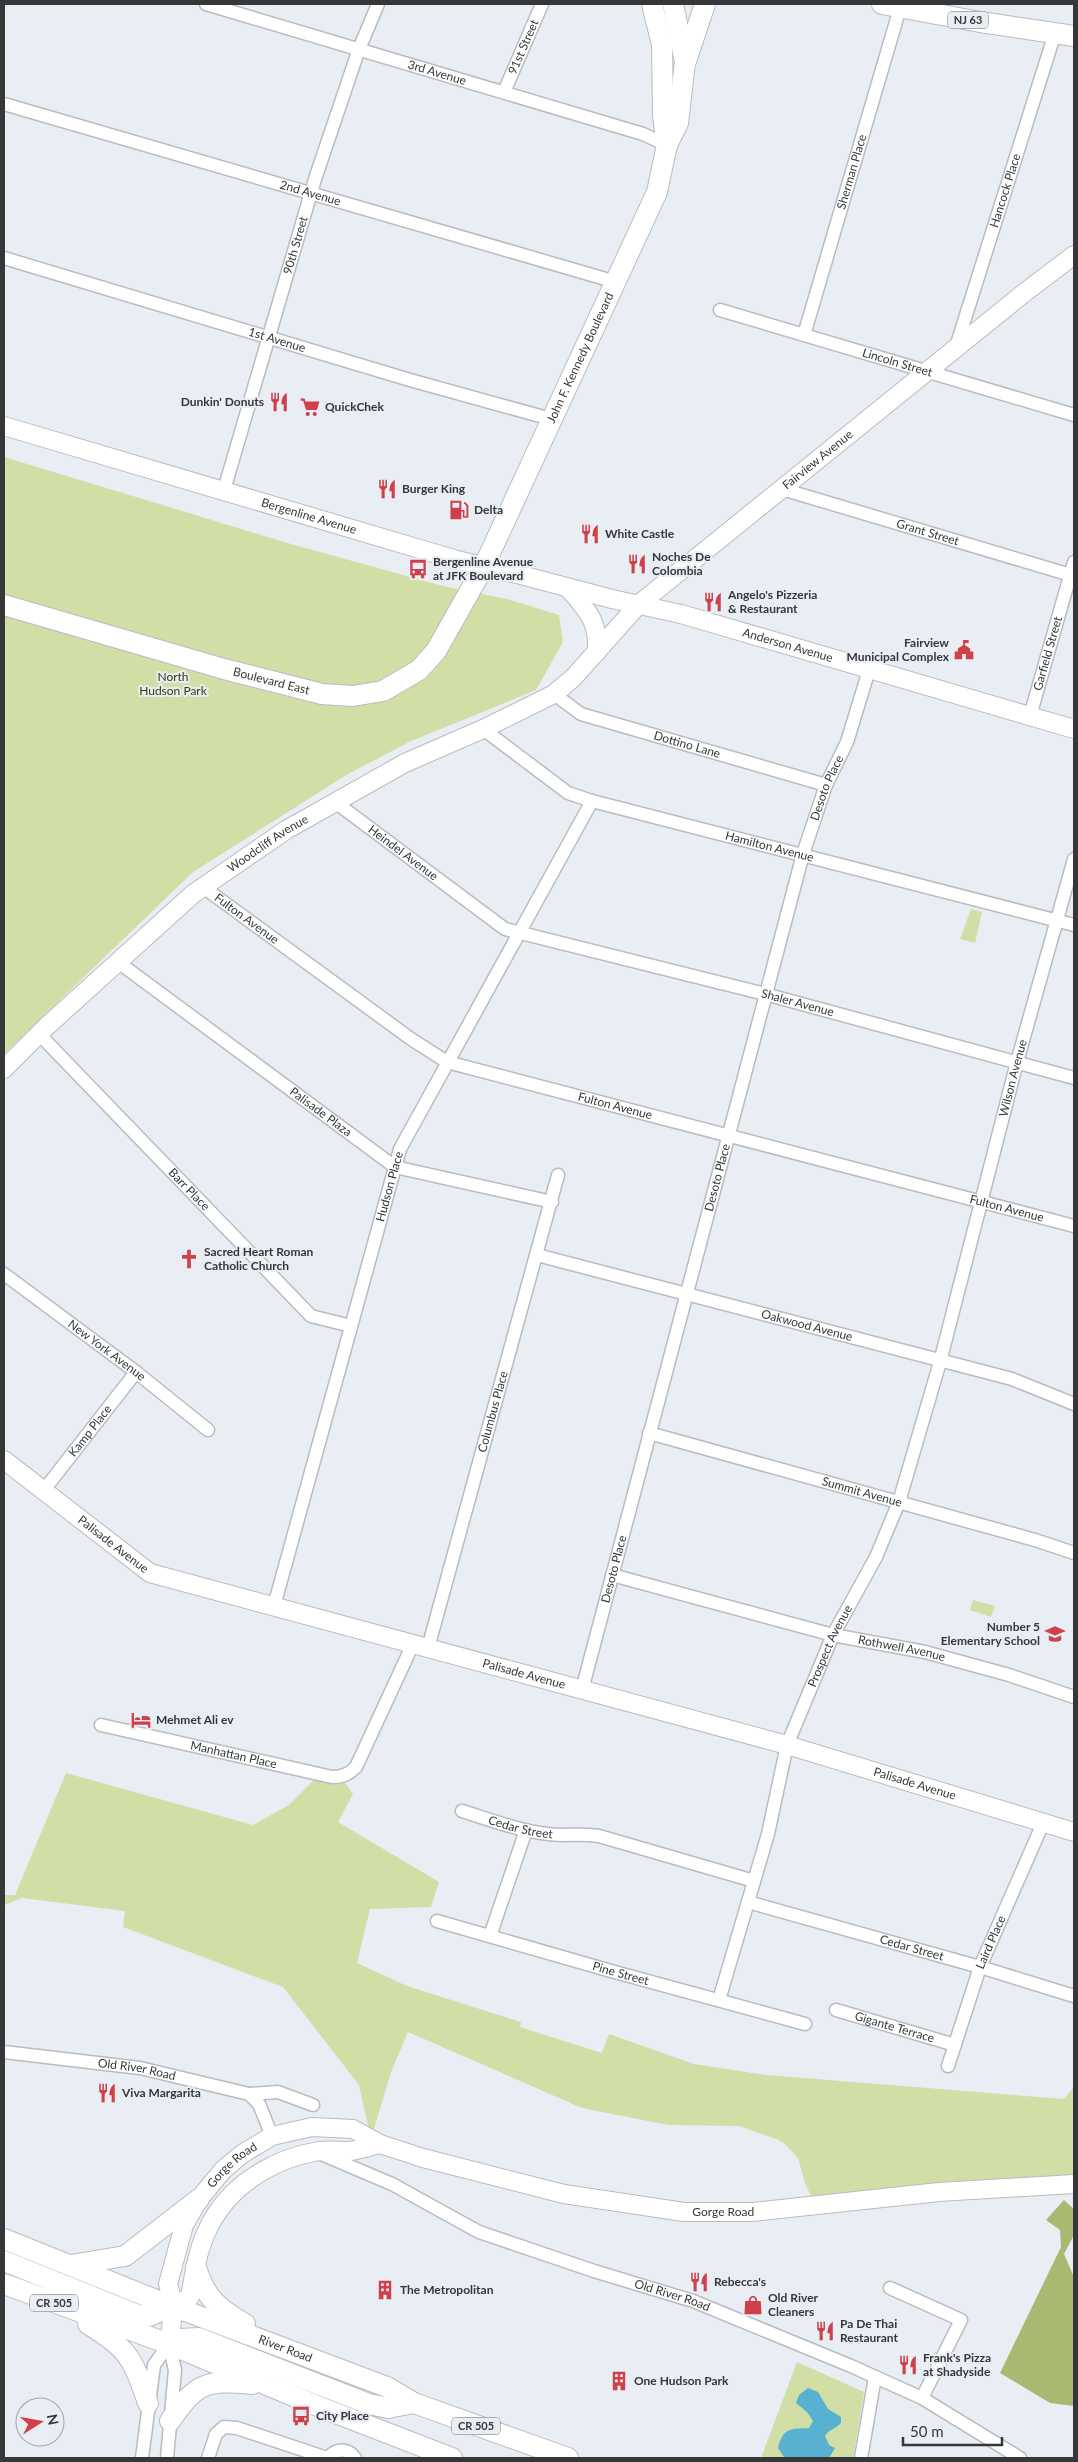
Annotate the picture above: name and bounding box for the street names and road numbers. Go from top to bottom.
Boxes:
road number: NJ 63 [948,12,988,28]
street label: 91st Street [505,17,542,76]
street label: 3rd Avenue [406,56,468,88]
street label: Sherman Place [833,132,870,211]
street label: Hancock Place [986,151,1024,229]
street label: 2nd Avenue [278,177,343,209]
street label: 90th Street [280,214,311,276]
street label: John F. Kennedy Boulevard [543,290,617,425]
street label: 1st Avenue [247,324,307,355]
street label: Lincoln Street [861,345,935,380]
street label: Fairview Avenue [779,426,856,492]
street label: Bergenline Avenue [260,495,359,537]
street label: Grant Street [895,516,962,549]
street label: Garfield Street [1030,614,1065,692]
street label: Anderson Avenue [741,624,835,665]
street label: Boulevard East [232,664,312,698]
street label: Dottino Lane [652,727,722,761]
street label: Desoto Place [807,753,846,822]
street label: Woodcliff Avenue [224,811,311,875]
street label: Heindel Avenue [366,822,441,883]
street label: Hamilton Avenue [724,828,815,865]
street label: Fulton Avenue [212,890,282,947]
street label: Shaler Avenue [760,985,836,1019]
street label: Wilson Avenue [995,1038,1030,1118]
street label: Palisade Plaza [287,1084,355,1139]
street label: Fulton Avenue [576,1089,654,1122]
street label: Desoto Place [701,1142,733,1213]
street label: Hudson Place [372,1150,406,1223]
street label: Barr Place [165,1165,213,1213]
street label: Fulton Avenue [968,1191,1046,1225]
street label: Oakwood Avenue [760,1306,854,1344]
street label: New York Avenue [65,1316,149,1384]
street label: Columbus Place [474,1369,511,1454]
street label: Kamp Place [65,1402,115,1459]
street label: Summit Avenue [820,1473,904,1510]
street label: Palisade Avenue [75,1512,152,1576]
street label: Desoto Place [597,1534,630,1604]
street label: Prospect Avenue [804,1602,855,1689]
street label: Rothwell Avenue [857,1632,947,1664]
street label: Palisade Avenue [481,1655,567,1692]
street label: Manhattan Place [189,1737,278,1771]
street label: Palisade Avenue [872,1764,958,1803]
street label: Cedar Street [487,1812,554,1842]
street label: Laird Place [972,1913,1009,1971]
street label: Cedar Street [878,1931,946,1964]
street label: Pine Street [591,1958,651,1988]
street label: Gigante Terrace [853,2008,936,2046]
street label: Old River Road [97,2055,177,2083]
street label: Gorge Road [204,2139,260,2191]
street label: Gorge Road [692,2204,754,2219]
street label: Old River Road [633,2276,713,2314]
road number: CR 505 [30,2294,78,2312]
street label: River Road [256,2331,315,2365]
road number: CR 505 [452,2418,500,2434]

